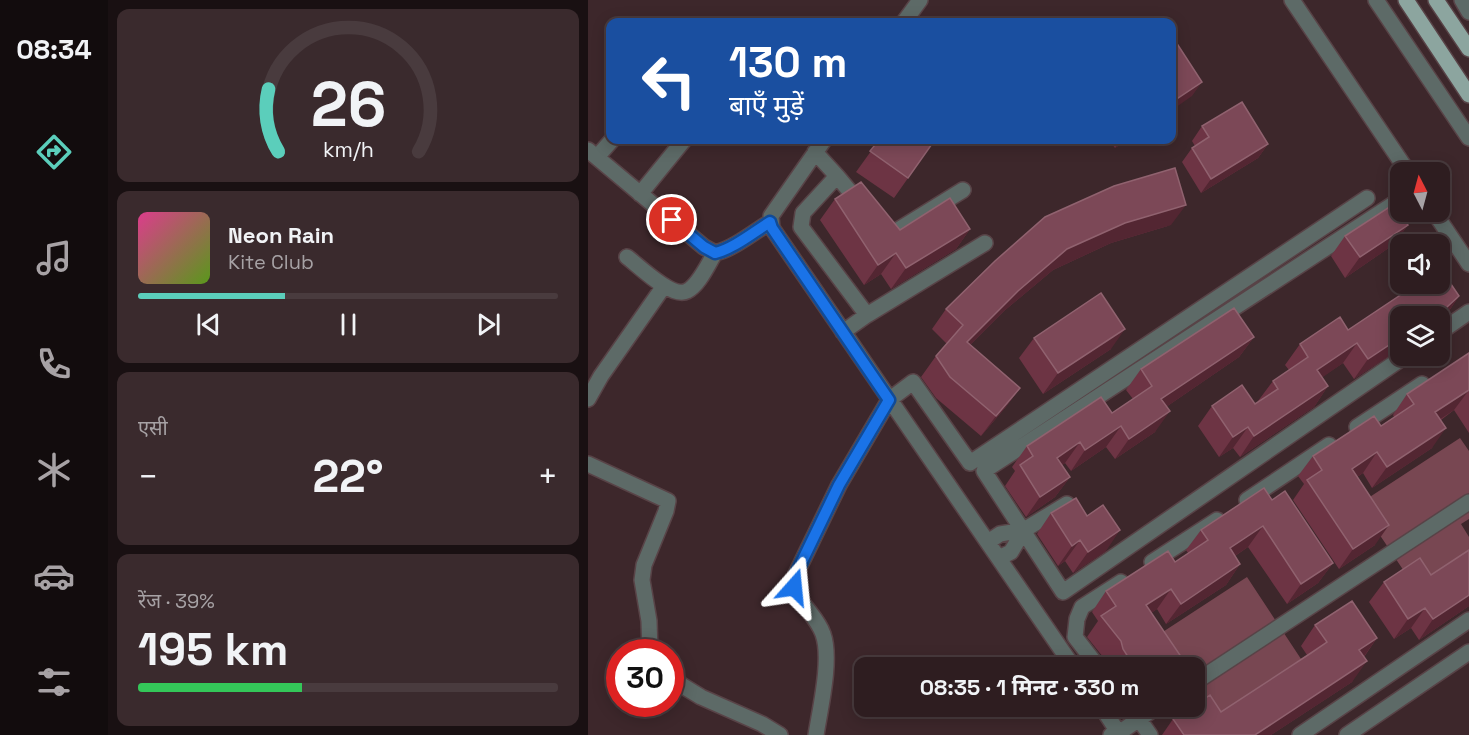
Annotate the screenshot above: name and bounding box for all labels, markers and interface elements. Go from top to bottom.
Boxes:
text: 08:34 [16,32,92,67]
text: 130 m [729,36,847,89]
icon: left [630,42,708,120]
text: 26 [310,65,386,144]
text: बाएँ मुड़ें [729,88,804,123]
icon: directions [33,131,75,173]
text: km/h [322,137,374,164]
north arrow [1390,162,1450,222]
map controls [1390,162,1450,366]
pin [646,194,697,245]
icon: arrive [655,203,688,236]
text: Neon Rain [228,221,334,249]
button: sound [1390,234,1450,294]
icon: music [33,237,75,279]
text: Kite Club [228,249,314,275]
button: layers [1390,306,1450,366]
icon: previous [192,308,225,341]
icon: pause [332,308,365,341]
icon: next [472,308,505,341]
icon: phone [33,343,75,385]
text: एसी [138,415,168,441]
text: 22° [312,448,384,505]
icon: climate [33,449,75,491]
text: − [138,456,158,498]
text: + [538,456,558,498]
icon: car [33,555,75,597]
position arrow [762,555,826,619]
text: रेंज · 39% [138,588,215,614]
text: 195 km [138,621,288,678]
speed limit sign: 30 [606,639,684,717]
icon: filters [33,661,75,703]
text: 08:35 · 1 मिनट · 330 m [920,673,1139,701]

